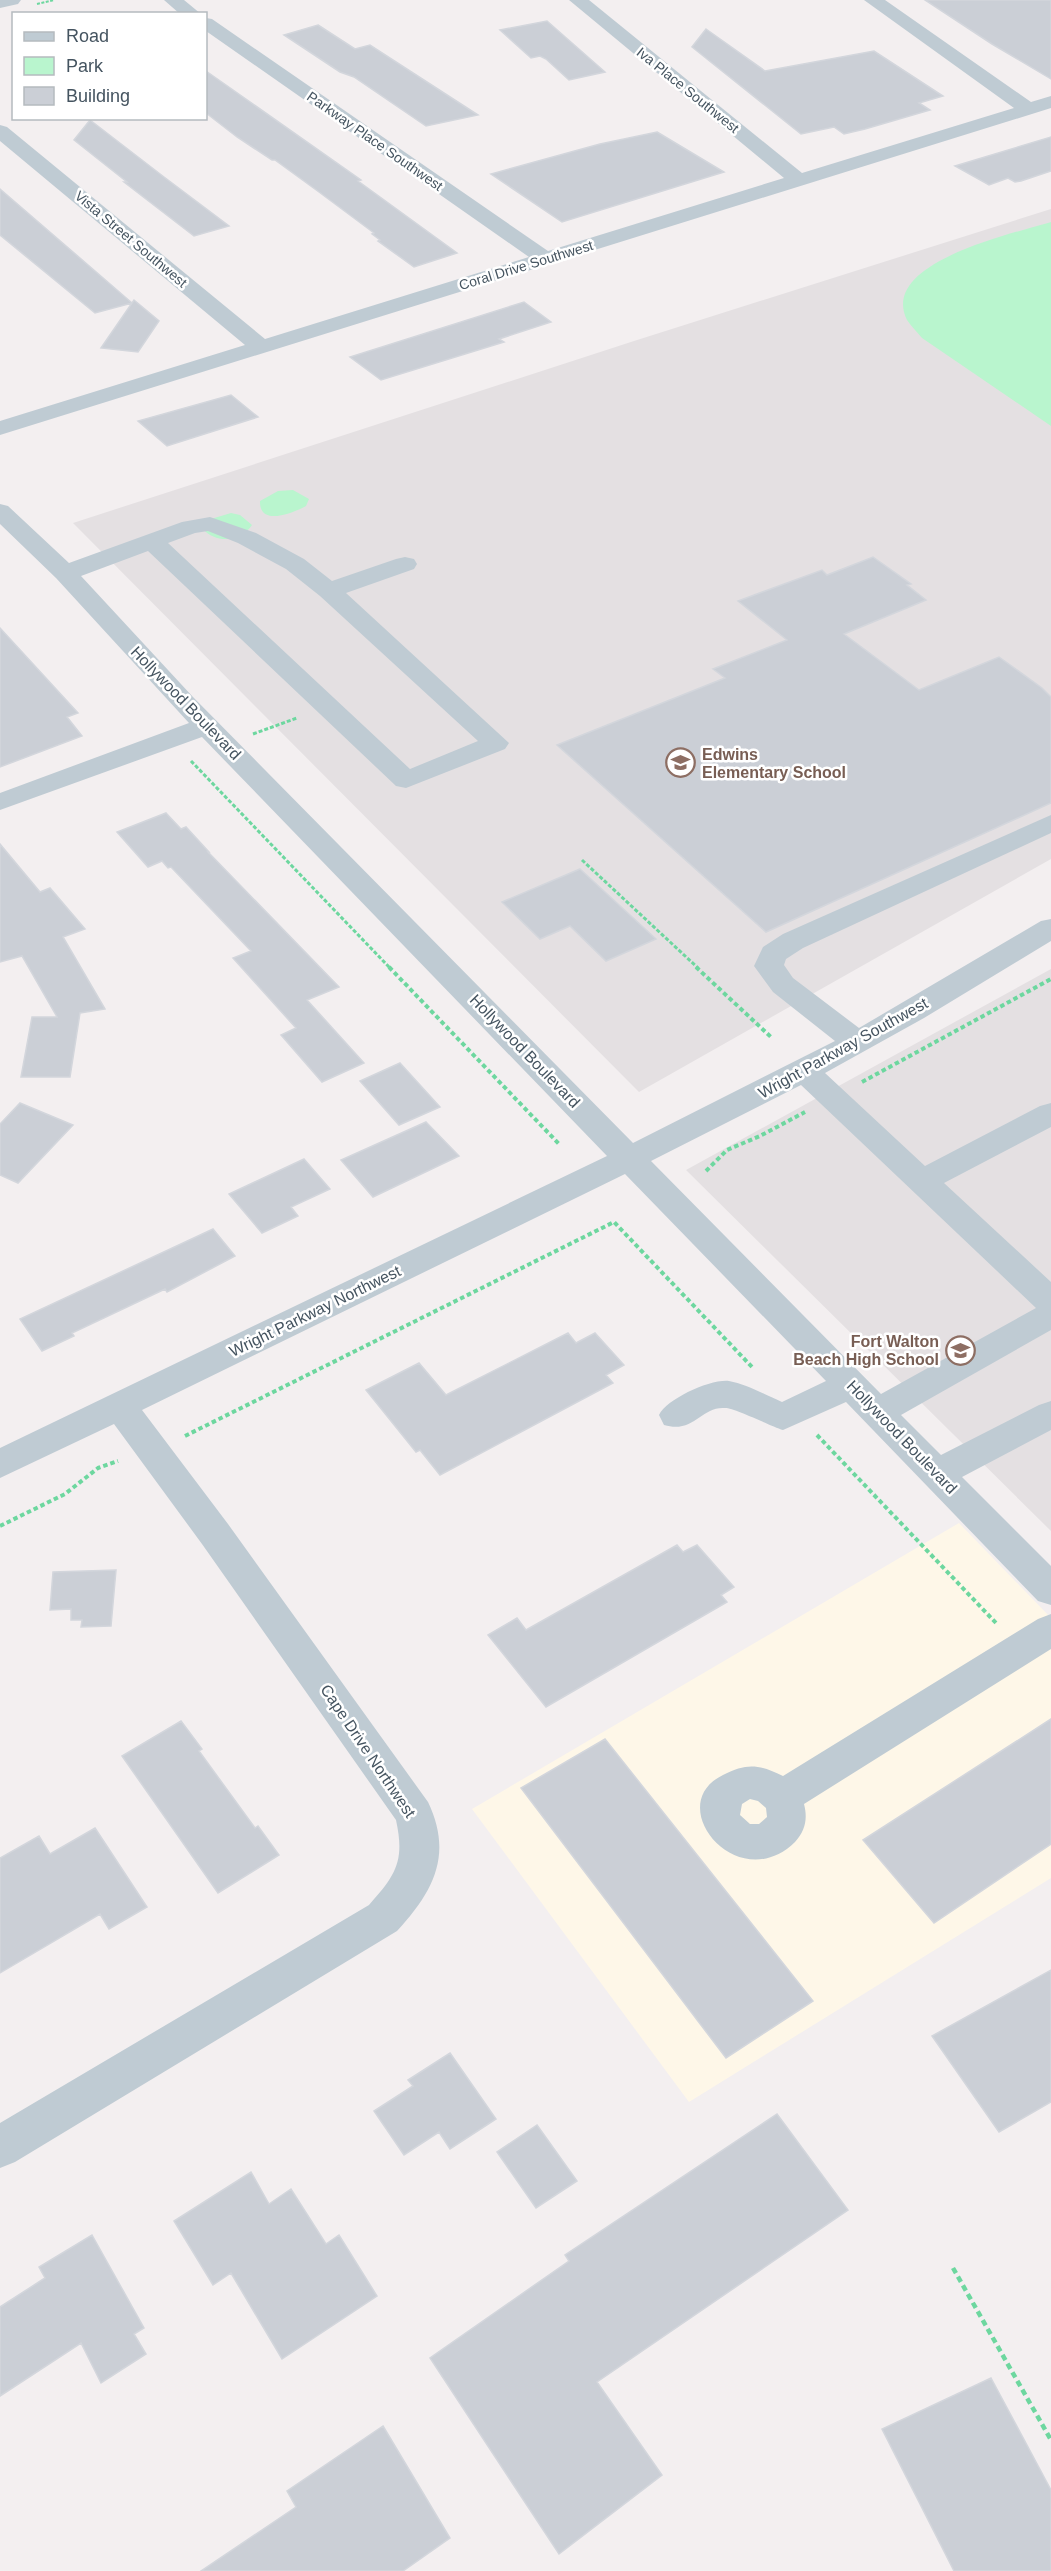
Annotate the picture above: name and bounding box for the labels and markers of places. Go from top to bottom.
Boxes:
place label: Edwins Elementary School [702,746,846,781]
school or university icon: Edwins Elementary School [665,747,697,779]
place label: Fort Walton Beach High School [793,1333,939,1368]
school or university icon: Fort Walton Beach High School [944,1334,976,1366]

